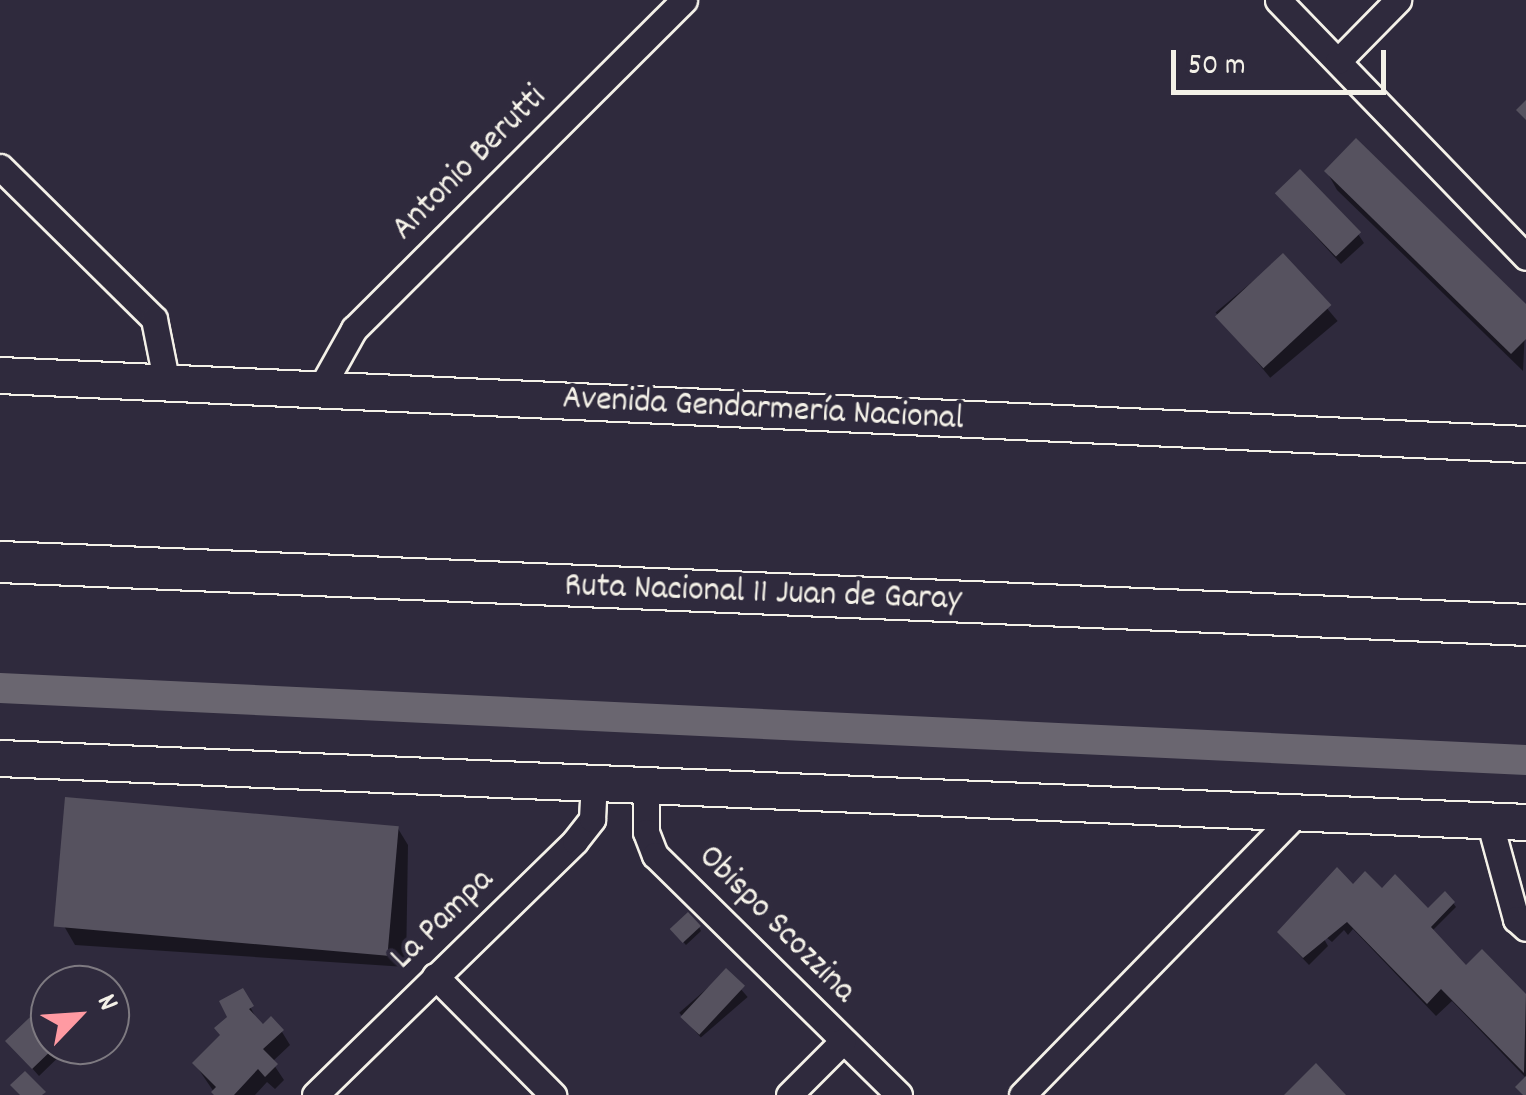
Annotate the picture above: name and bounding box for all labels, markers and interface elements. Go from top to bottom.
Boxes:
scale bar [1176,30,1391,92]
text: 50 m [1188,46,1246,89]
street label: Antonio Berutti [384,78,556,250]
street label: Avenida Gendarmería Nacional [561,379,965,441]
street label: Ruta Nacional 11 Juan de Garay [564,566,962,622]
street label: Obispo Scozzina [688,837,864,1013]
street label: La Pampa [383,861,503,979]
north arrow [30,965,130,1065]
text: N [84,988,126,1018]

